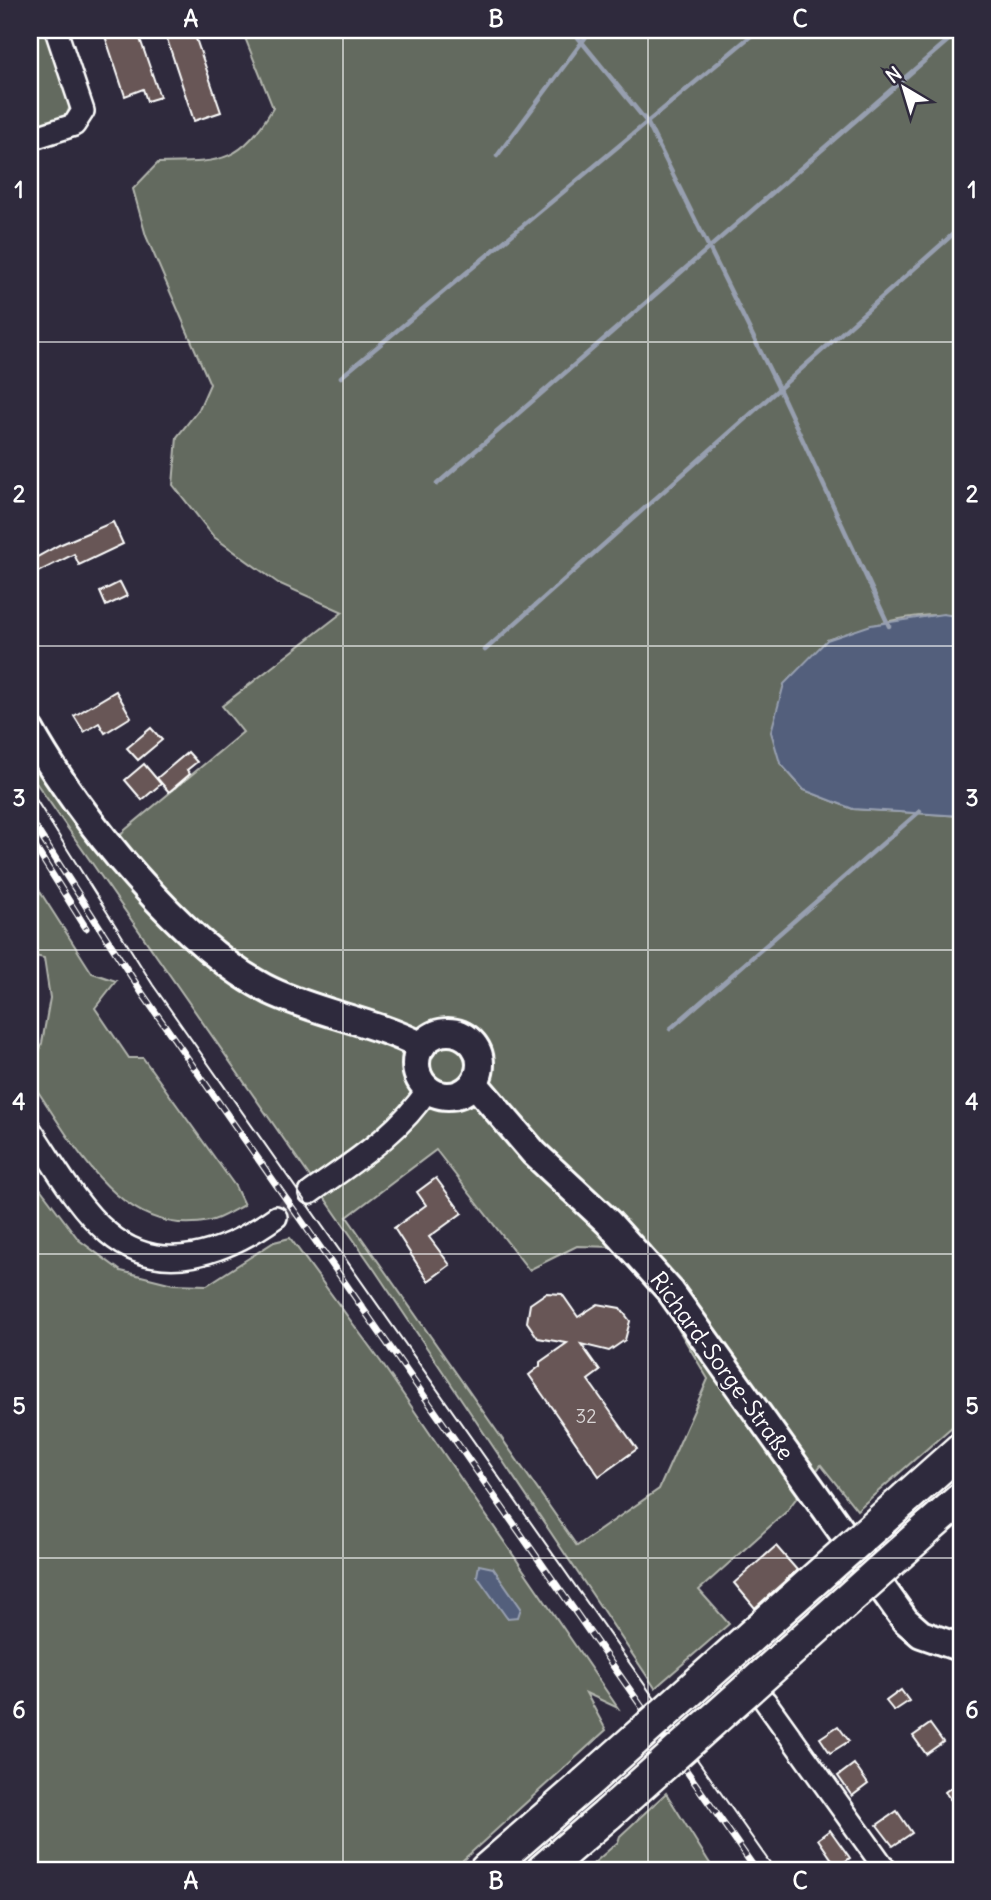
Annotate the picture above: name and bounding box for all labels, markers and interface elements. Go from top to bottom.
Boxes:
text: A [184,4,199,33]
text: B [488,4,504,33]
text: C [792,4,808,33]
north arrow [869,52,939,122]
text: N [881,61,906,88]
text: 1 [14,175,24,204]
text: 1 [967,175,977,204]
text: 2 [13,479,26,508]
text: 2 [966,479,979,508]
text: 3 [12,783,26,812]
text: 3 [965,783,979,812]
text: 4 [12,1087,26,1116]
text: 4 [965,1087,979,1116]
street label: Richard-Sorge-Straße [644,1266,801,1466]
text: 5 [12,1391,26,1420]
text: 5 [965,1391,979,1420]
house number: 32 [575,1404,597,1428]
text: 6 [12,1695,26,1724]
text: 6 [965,1695,979,1724]
text: A [184,1866,199,1895]
text: B [488,1866,504,1895]
text: C [792,1866,808,1895]

